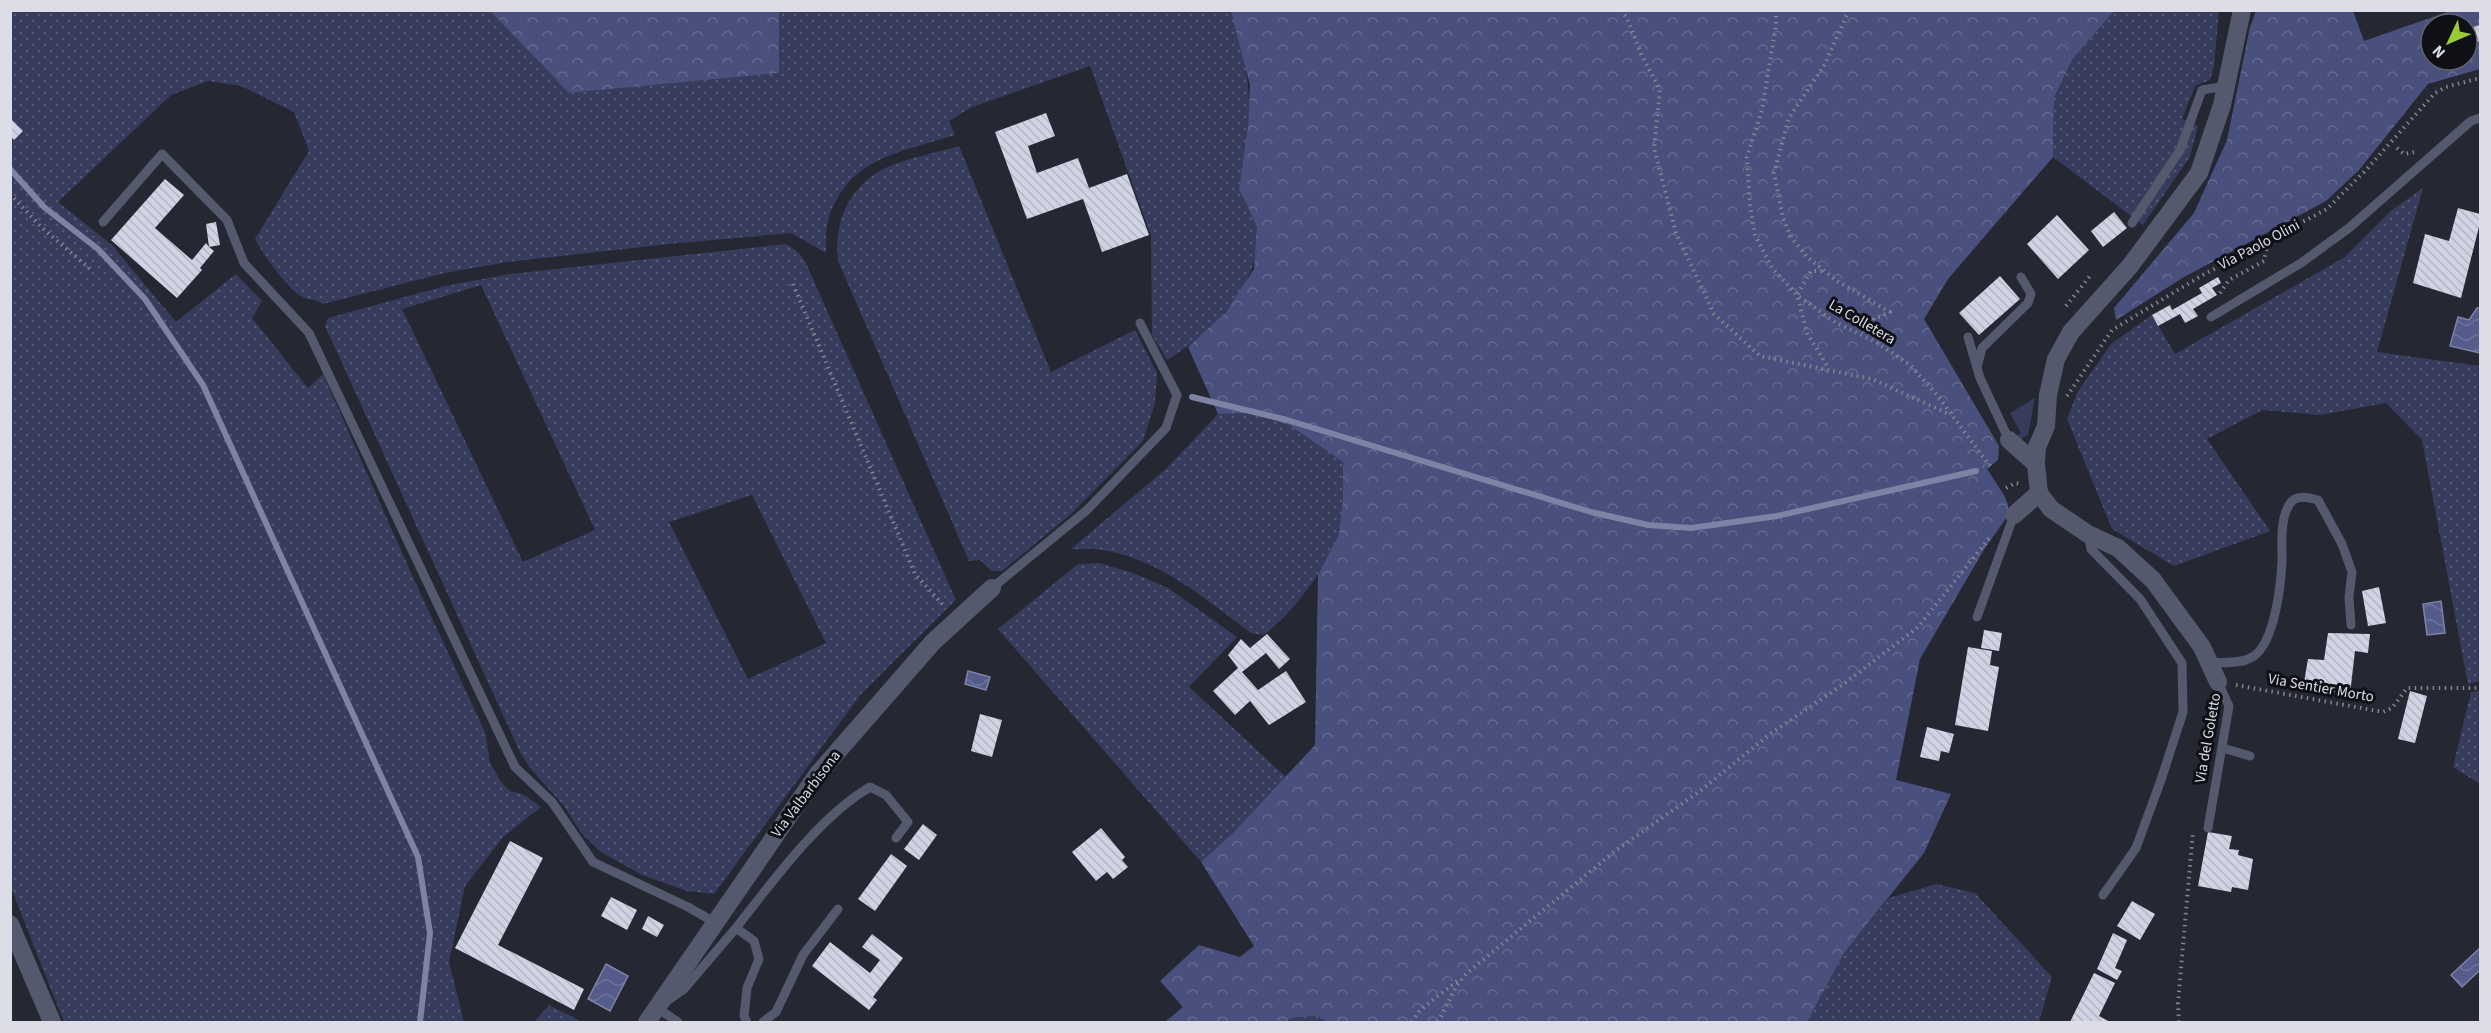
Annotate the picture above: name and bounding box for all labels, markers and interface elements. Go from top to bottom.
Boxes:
north arrow [2419,12,2479,72]
text: N [2427,40,2451,63]
street label: Via Paolo Olini [2214,215,2304,275]
street label: La Colletera [1825,294,1899,350]
street label: Via Sentier Morto [2266,668,2376,708]
street label: Via del Goletto [2190,691,2226,785]
street label: Via Valbarbisona [766,746,846,842]

